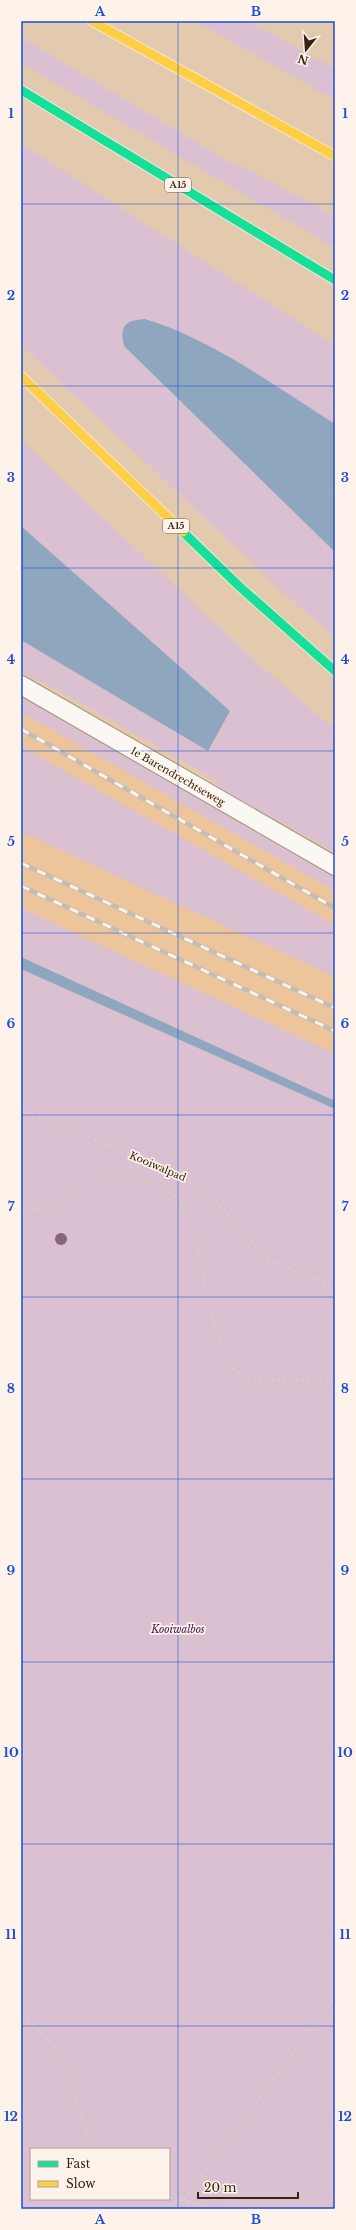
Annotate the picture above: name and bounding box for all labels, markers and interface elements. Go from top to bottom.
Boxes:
text: A [94,3,106,20]
text: B [251,3,261,20]
north arrow [286,30,326,70]
text: N [295,51,310,68]
text: 1 [8,105,14,122]
text: 1 [342,105,348,122]
road number: A15 [165,178,191,192]
text: 2 [7,287,15,304]
text: 2 [341,287,349,304]
text: 3 [7,469,15,486]
text: 3 [341,469,349,486]
road number: A15 [163,519,189,533]
text: 4 [7,651,16,668]
text: 4 [341,651,350,668]
street label: 1e Barendrechtseweg [128,744,228,809]
text: 5 [7,833,15,850]
text: 5 [341,833,349,850]
text: 6 [7,1015,16,1032]
text: 6 [341,1015,350,1032]
street label: Kooiwalpad [128,1149,188,1184]
text: 7 [8,1198,15,1215]
text: 7 [342,1198,349,1215]
text: 8 [7,1380,15,1397]
text: 8 [341,1380,349,1397]
text: 9 [7,1562,16,1579]
text: 9 [341,1562,350,1579]
park label: Kooiwalbos [150,1623,205,1636]
text: 10 [3,1744,19,1761]
text: 10 [337,1744,353,1761]
text: 11 [5,1926,17,1943]
text: 11 [339,1926,351,1943]
text: 12 [4,2108,18,2125]
text: 12 [338,2108,352,2125]
legend [30,2148,170,2200]
text: Fast [66,2156,91,2171]
scale bar [198,2174,298,2200]
text: Slow [66,2176,96,2191]
text: 20 m [204,2180,236,2195]
text: A [94,2211,106,2228]
text: B [251,2211,261,2228]

